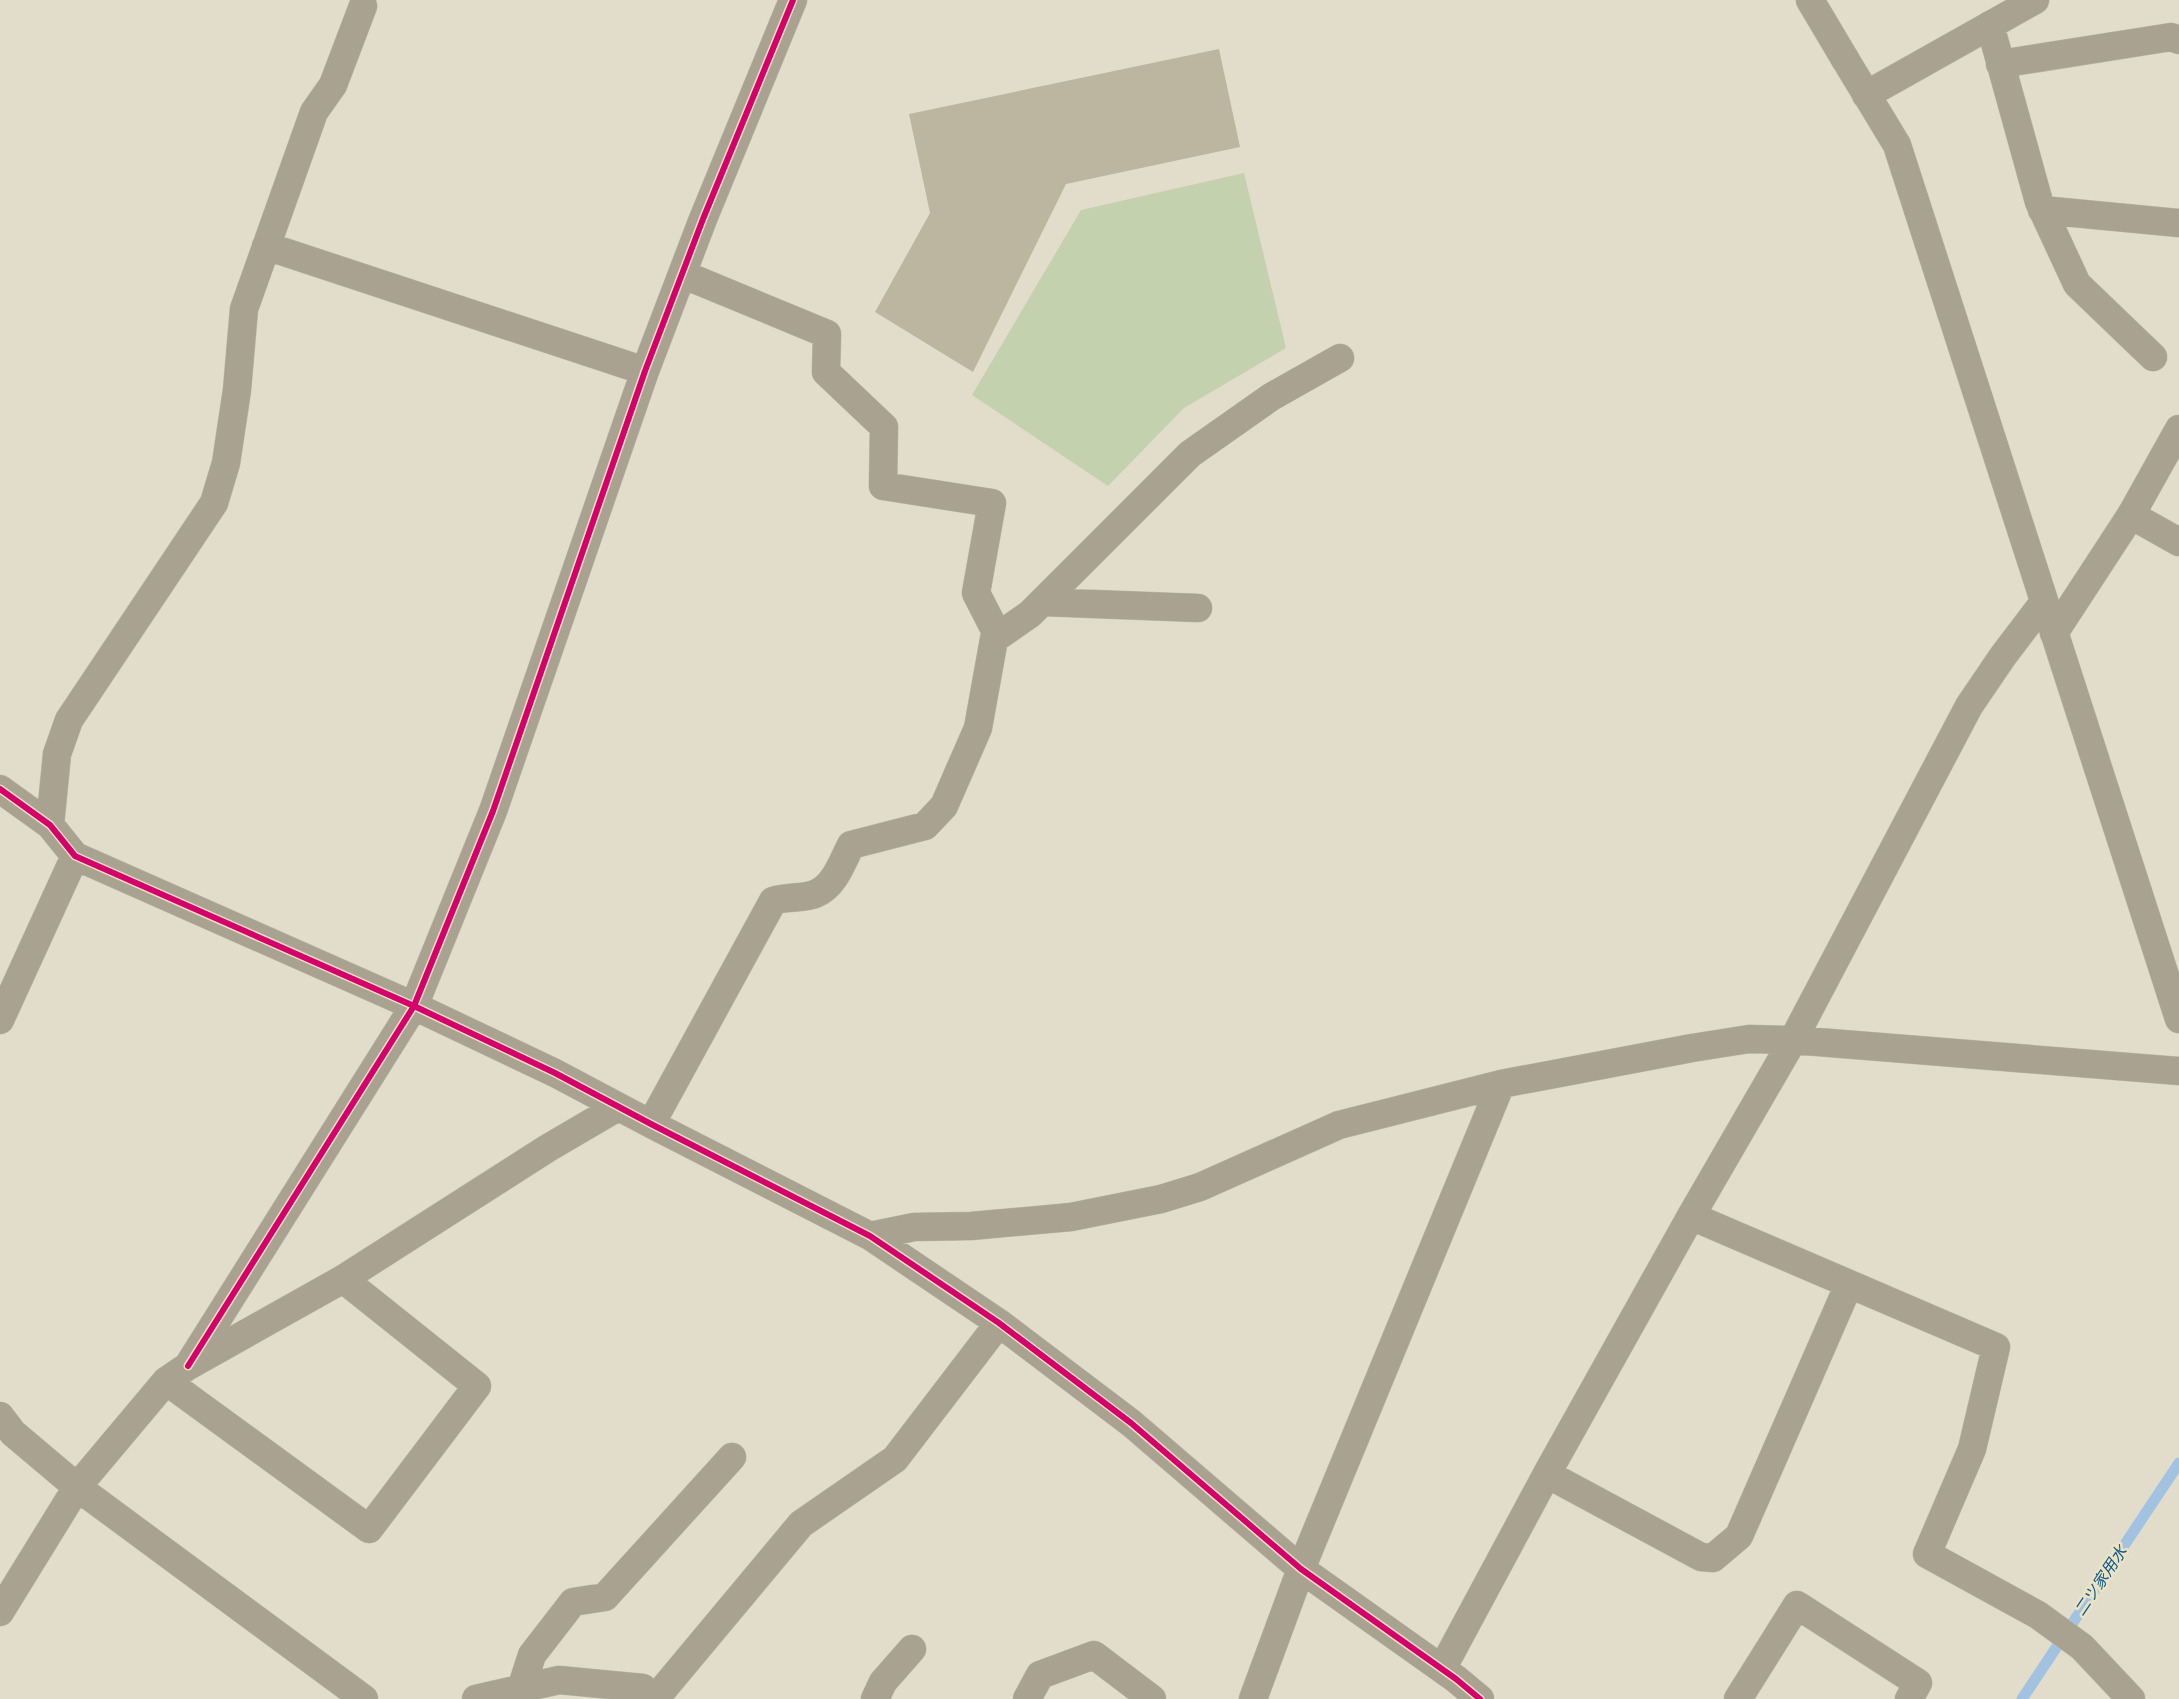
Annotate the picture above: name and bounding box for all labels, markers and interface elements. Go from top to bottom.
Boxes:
water label: 二ツ家用水 [2070,1541,2133,1620]

